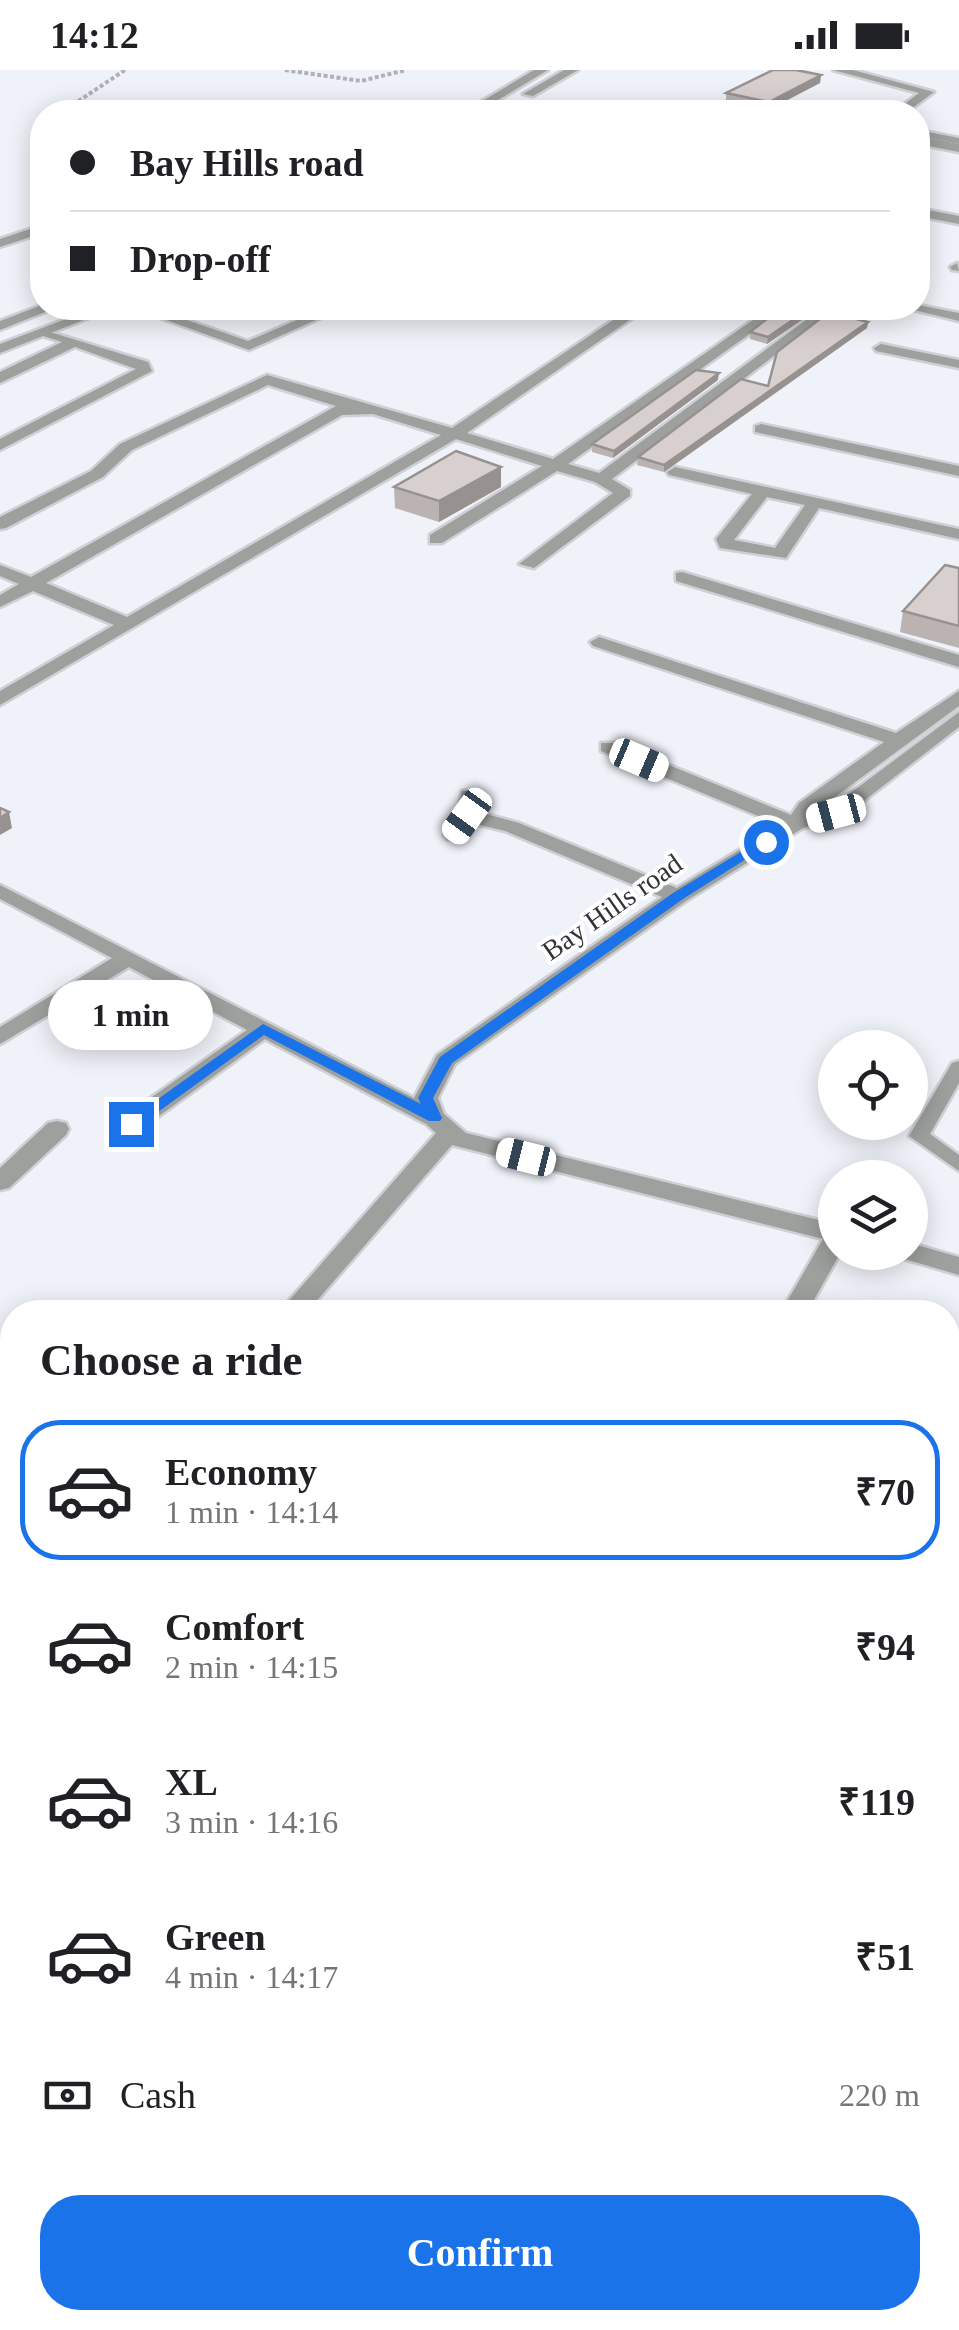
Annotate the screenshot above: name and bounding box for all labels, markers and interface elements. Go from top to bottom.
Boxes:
text: 14:12 [50,14,139,56]
text: Bay Hills road [130,142,364,184]
text: Drop-off [130,238,271,280]
car [606,734,672,786]
car [437,783,497,849]
car [803,791,869,835]
route start [744,820,789,865]
street label: Bay Hills road [536,847,688,967]
callout: 1 min [48,979,214,1049]
text: 1 min [92,997,169,1033]
map controls [818,1030,928,1270]
button: locate [818,1030,928,1140]
route end [109,1102,154,1147]
car [493,1135,559,1179]
button: layers [818,1160,928,1270]
text: Choose a ride [40,1335,303,1385]
icon: car [45,1445,135,1535]
text: Economy [165,1451,317,1493]
text: ₹70 [855,1471,915,1513]
text: 1 min · 14:14 [165,1494,338,1530]
icon: car [45,1600,135,1690]
text: Comfort [165,1606,304,1648]
text: ₹94 [855,1626,915,1668]
text: 2 min · 14:15 [165,1649,338,1685]
icon: car [45,1755,135,1845]
text: XL [165,1761,218,1803]
text: ₹119 [838,1781,915,1823]
text: 3 min · 14:16 [165,1804,338,1840]
icon: car [45,1910,135,2000]
text: Green [165,1916,266,1958]
text: ₹51 [855,1936,915,1978]
text: 4 min · 14:17 [165,1959,338,1995]
icon: cash [40,2068,95,2123]
text: Cash [120,2074,196,2116]
text: 220 m [839,2077,920,2113]
button: Confirm [40,2195,920,2310]

